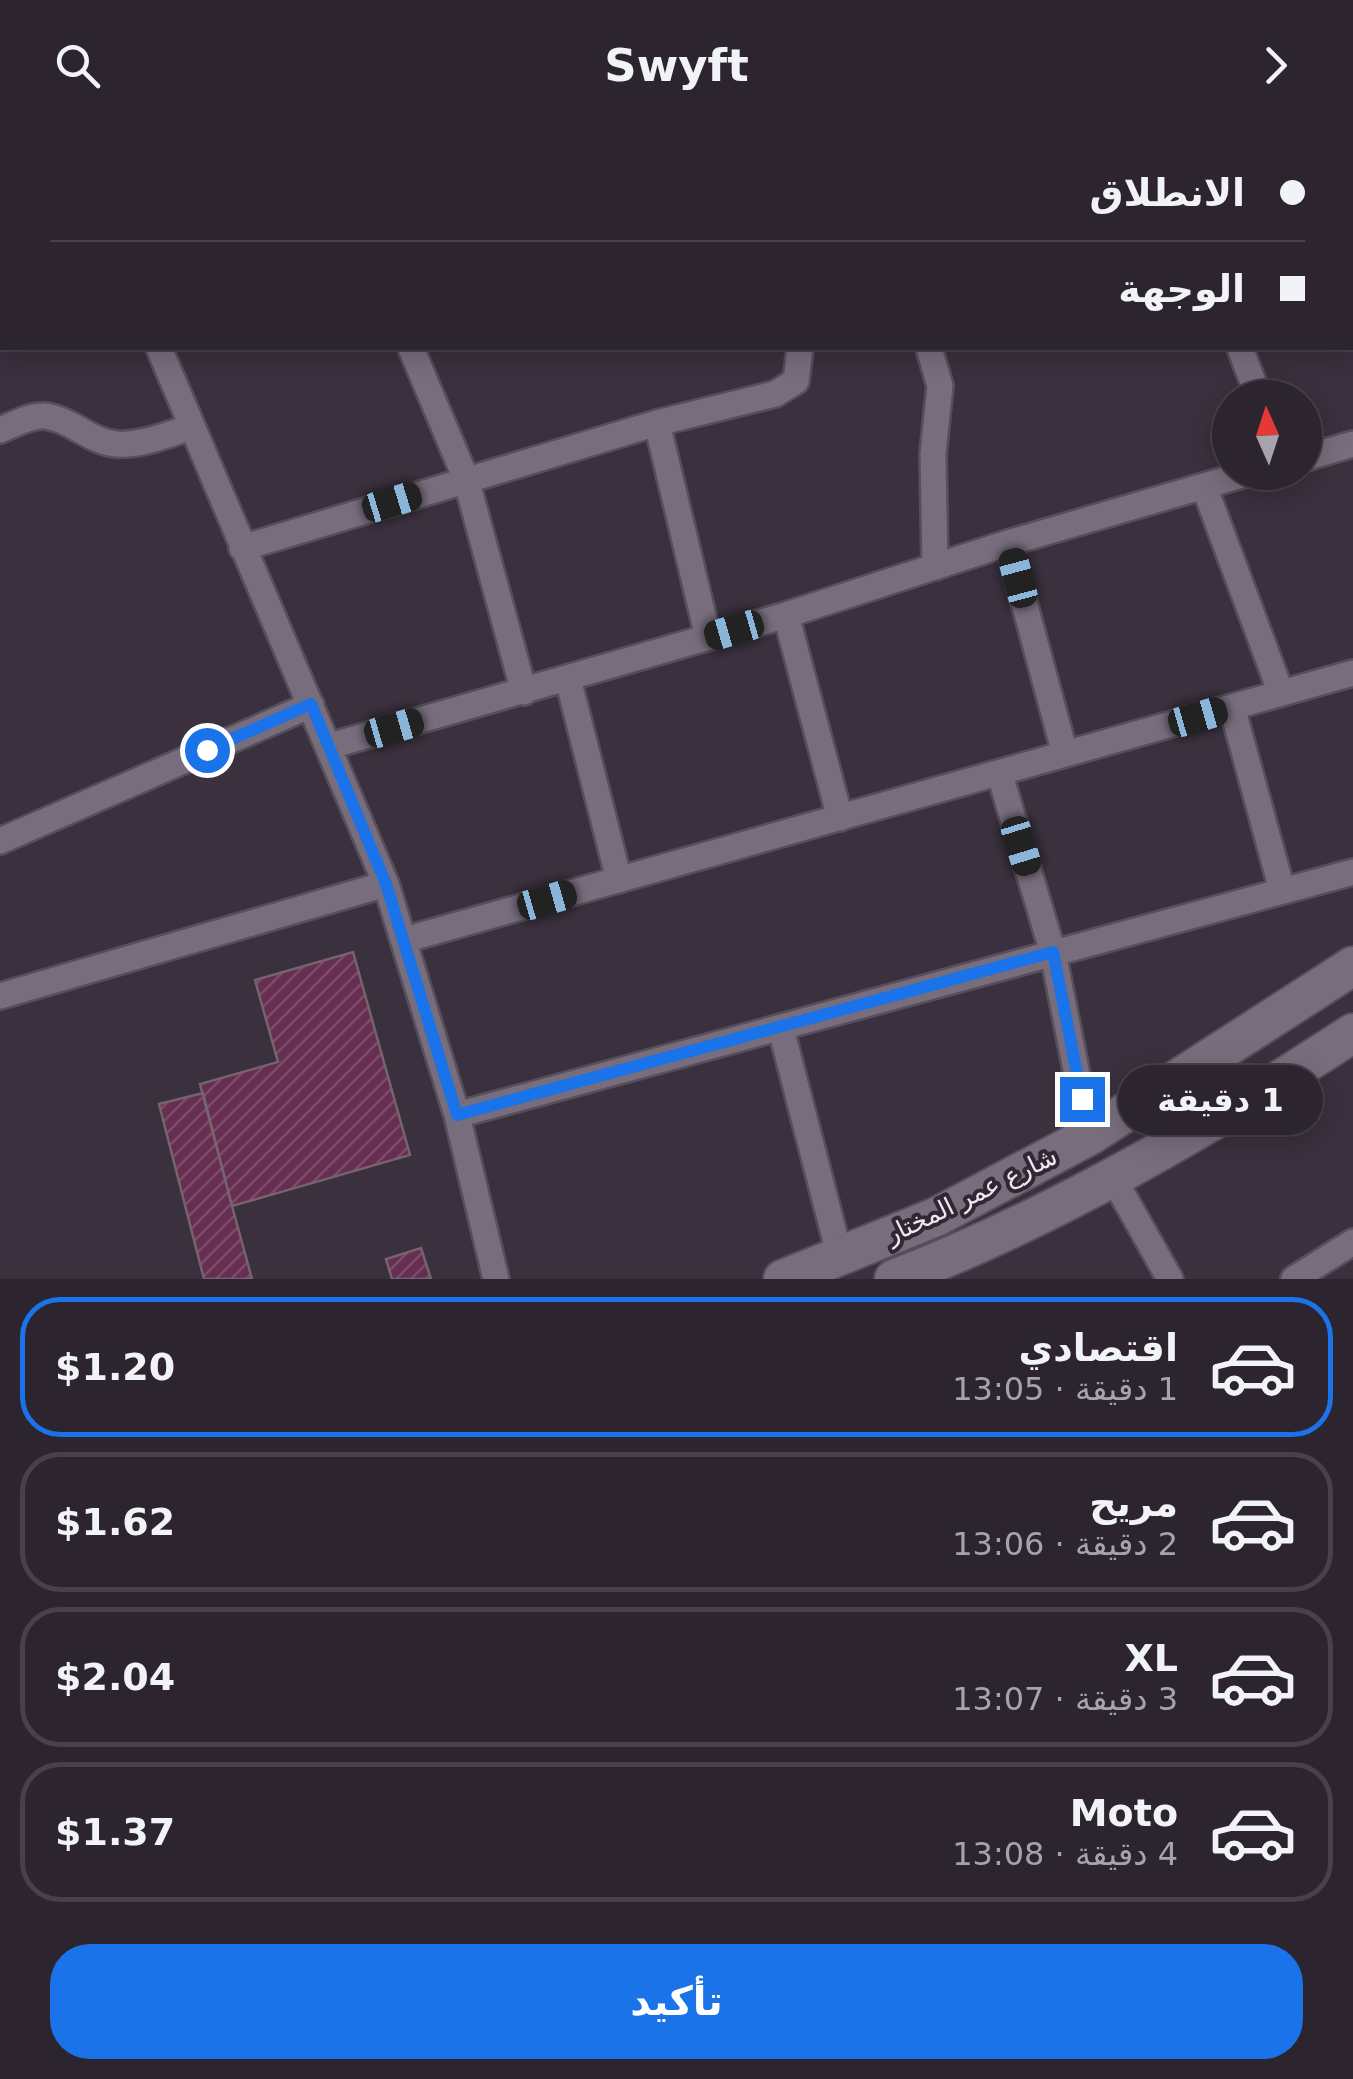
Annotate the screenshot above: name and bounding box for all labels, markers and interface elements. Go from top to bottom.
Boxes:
icon: search [50,38,105,93]
icon: forward [1248,38,1303,93]
text: Swyft [604,39,749,92]
text: الانطلاق [1090,171,1245,215]
text: الوجهة [1118,267,1245,311]
north arrow [1212,380,1322,490]
map controls [1212,380,1322,490]
car [359,479,425,525]
car [996,545,1040,611]
car [701,607,767,653]
car [1165,694,1231,740]
car [361,705,427,751]
route start [185,728,230,773]
car [998,813,1044,879]
car [514,877,580,923]
callout: 1 دقيقة [1117,1064,1322,1134]
route end [1060,1077,1105,1122]
text: 1 دقيقة [1157,1081,1284,1119]
street label: شارع عمر المختار [879,1141,1062,1250]
icon: car [1208,1322,1298,1412]
text: اقتصادي [1019,1326,1178,1370]
text: $1.20 [55,1345,175,1389]
text: 1 دقيقة · 13:05 [952,1370,1178,1408]
icon: car [1208,1477,1298,1567]
text: مريح [1089,1481,1178,1525]
text: $1.62 [55,1500,175,1544]
text: 2 دقيقة · 13:06 [952,1525,1178,1563]
icon: car [1208,1632,1298,1722]
text: XL [1124,1636,1178,1680]
text: $2.04 [55,1655,175,1699]
text: 3 دقيقة · 13:07 [952,1680,1178,1718]
icon: car [1208,1787,1298,1877]
text: Moto [1070,1791,1178,1835]
text: $1.37 [55,1810,175,1854]
text: 4 دقيقة · 13:08 [952,1835,1178,1873]
button: تأكيد [50,1944,1303,2059]

